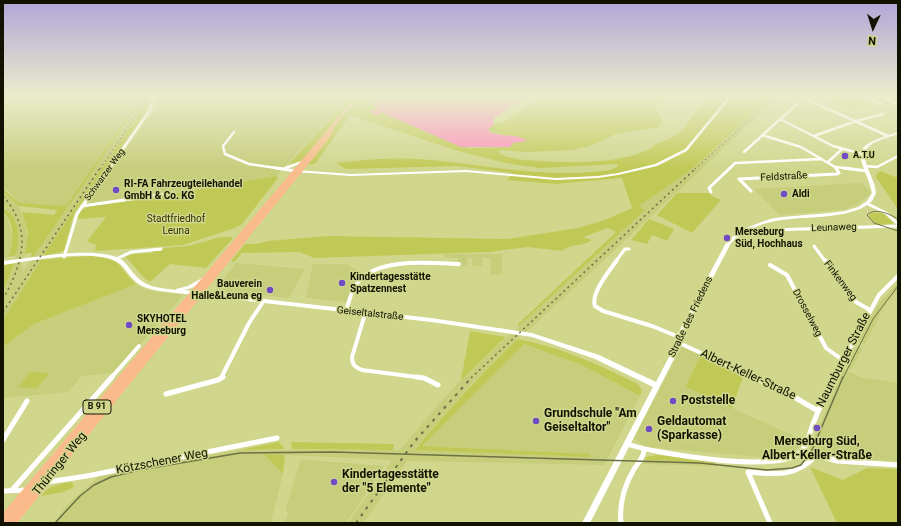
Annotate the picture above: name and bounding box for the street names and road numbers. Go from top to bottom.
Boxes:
street label: Schwarzer Weg [82,147,128,203]
street label: Feldstraße [760,170,808,184]
street label: Leunaweg [811,221,857,235]
street label: Finkenweg [821,258,859,304]
street label: Straße des Friedens [666,275,716,359]
street label: Drosselweg [789,287,825,339]
street label: Geiseltalstraße [336,305,404,323]
street label: Naumburger Straße [814,310,874,410]
street label: Albert-Keller-Straße [698,347,798,403]
road number: B 91 [83,400,111,414]
street label: Thüringer Weg [30,429,90,499]
street label: Kötzschener Weg [115,446,209,478]

